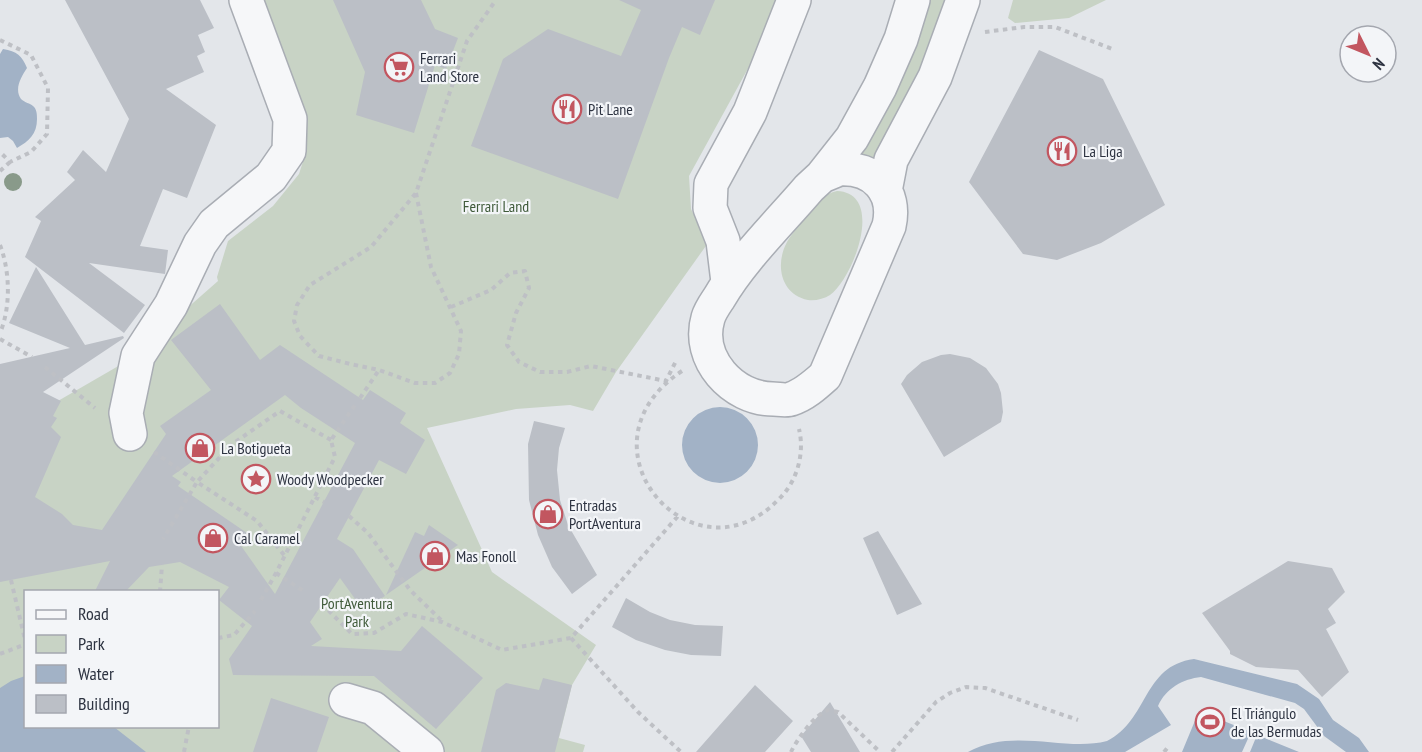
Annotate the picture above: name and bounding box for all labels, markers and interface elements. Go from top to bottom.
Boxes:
north arrow [1338,24,1398,84]
place label: Ferrari Land Store [420,48,479,86]
supermarket icon: Ferrari Land Store [383,51,415,83]
text: N [1369,54,1389,74]
restaurant icon: Pit Lane [551,93,583,125]
place label: Pit Lane [588,99,633,119]
restaurant icon: La Liga [1046,135,1078,167]
place label: La Liga [1083,141,1123,161]
park label: Ferrari Land [463,196,529,216]
shop icon: La Botigueta [184,432,216,464]
place label: La Botigueta [221,438,291,458]
place icon: Woody Woodpecker [240,463,272,495]
place label: Woody Woodpecker [277,469,384,489]
place label: Entradas PortAventura [569,495,641,533]
shop icon: Entradas PortAventura [532,498,564,530]
shop icon: Cal Caramel [197,522,229,554]
place label: Cal Caramel [234,528,300,548]
shop icon: Mas Fonoll [419,540,451,572]
place label: Mas Fonoll [456,546,517,566]
legend [24,590,219,728]
park label: PortAventura Park [321,593,393,631]
text: Road [78,602,109,625]
text: Park [78,632,105,655]
text: Water [78,662,114,685]
text: Building [78,692,130,715]
place label: El Triángulo de las Bermudas [1231,703,1321,741]
sports icon: El Triángulo de las Bermudas [1194,706,1226,738]

